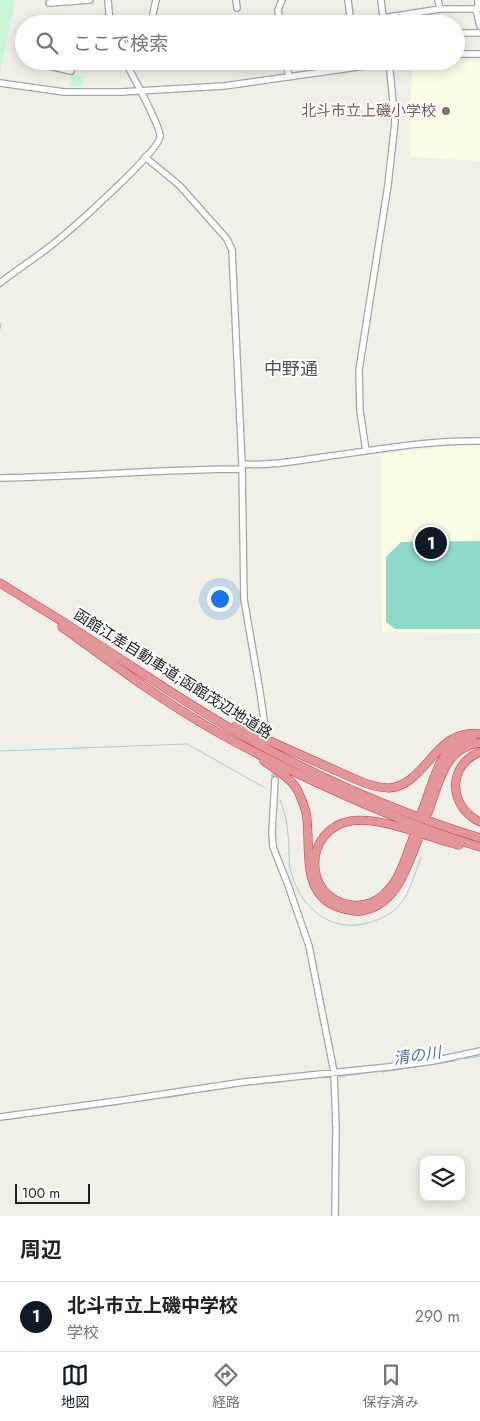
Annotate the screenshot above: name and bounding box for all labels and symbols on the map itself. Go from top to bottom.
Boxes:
place label: 北斗市立上磯小学校 [301,100,436,122]
marker: 北斗市立上磯小学校 [440,105,452,117]
district label: 中野通 [264,356,318,382]
pin: 1 [415,524,447,562]
your location [207,586,233,612]
street label: 函館江差自動車道;函館茂辺地道路 [70,604,276,744]
water label: 清の川 [392,1040,444,1070]
scale bar [15,1181,90,1204]

